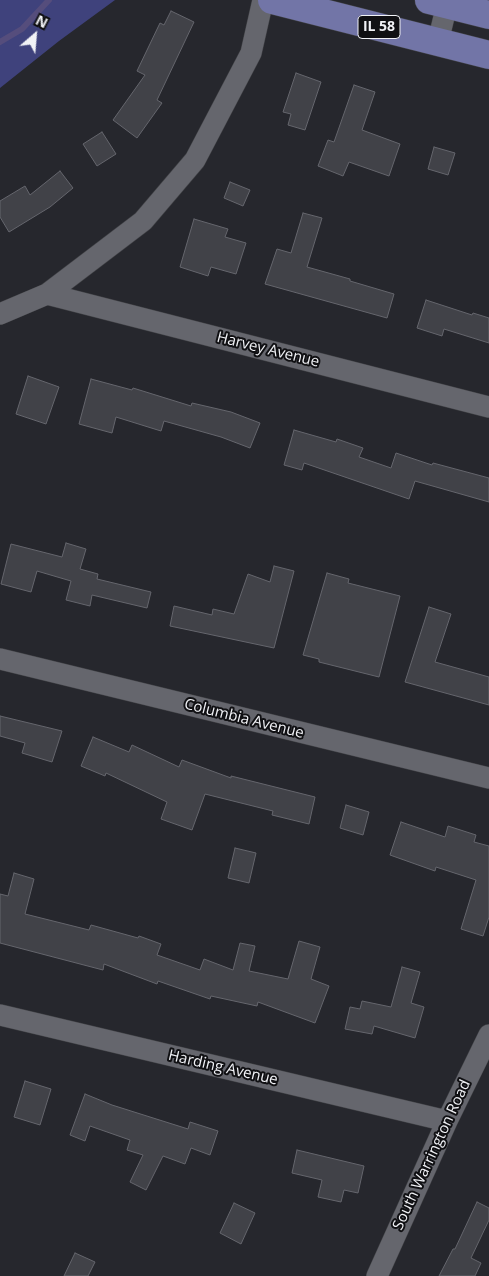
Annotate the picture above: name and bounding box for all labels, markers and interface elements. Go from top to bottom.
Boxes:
north arrow [10,10,60,60]
text: N [33,10,51,32]
road number: IL 58 [358,16,400,38]
street label: Harvey Avenue [215,329,321,371]
street label: Columbia Avenue [182,695,306,743]
street label: Harding Avenue [166,1047,280,1089]
street label: South Warrington Road [389,1077,475,1233]

